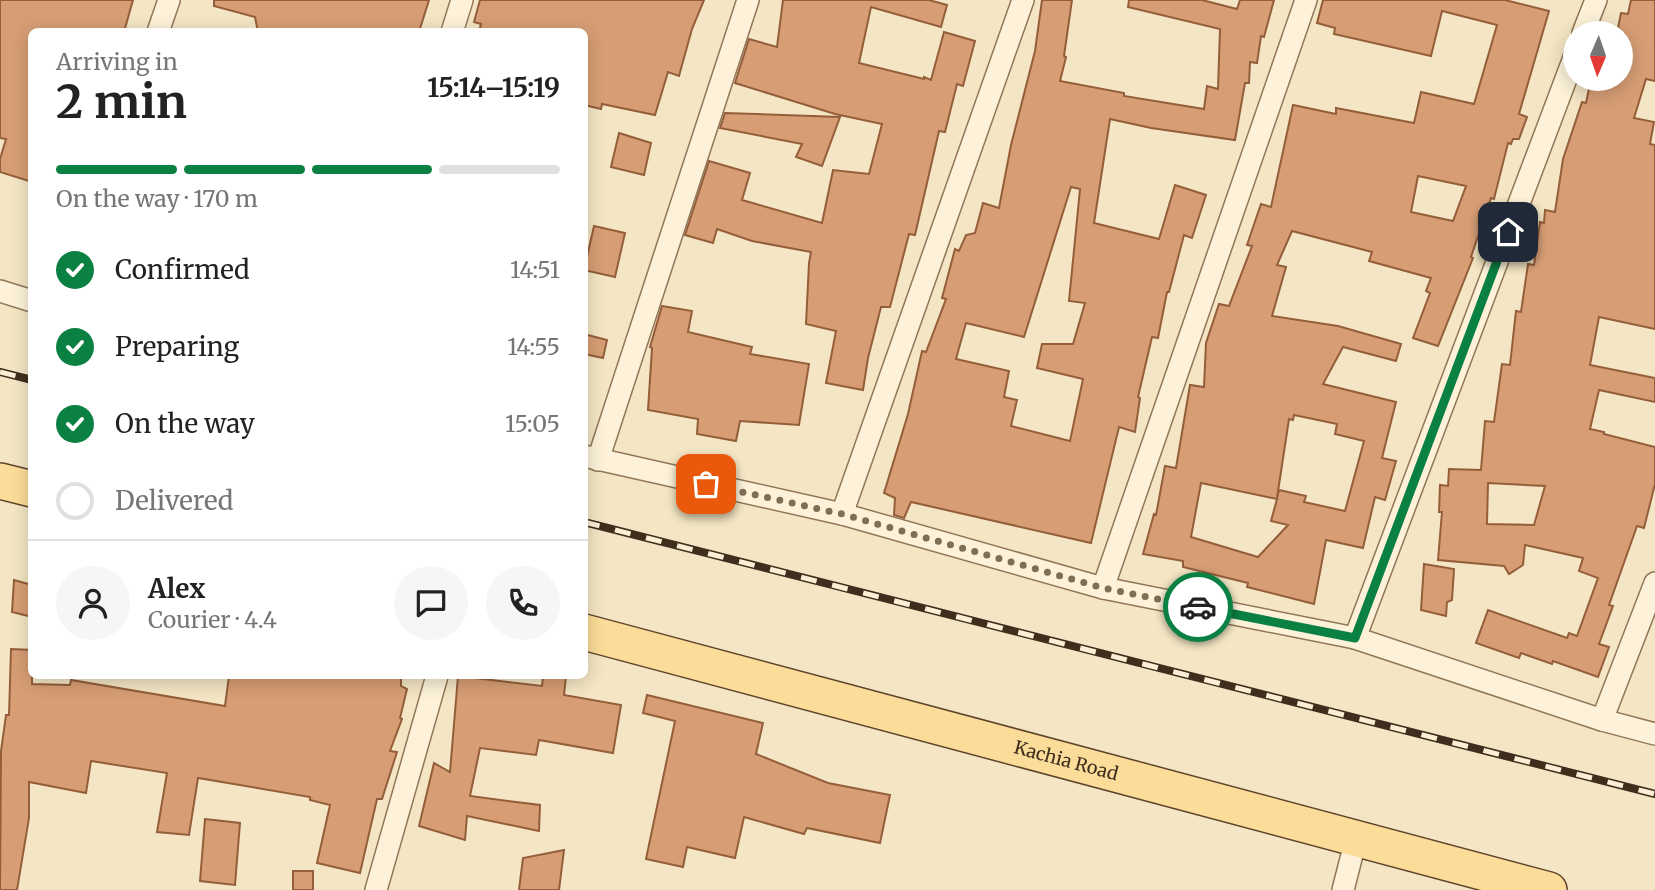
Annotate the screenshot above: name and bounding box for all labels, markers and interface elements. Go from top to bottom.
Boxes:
north arrow [1563,21,1633,91]
map controls [1563,21,1633,91]
text: Arriving in [56,47,178,76]
text: 15:14–15:19 [427,71,560,104]
text: 2 min [56,73,187,131]
text: On the way · 170 m [56,184,258,213]
pin [1478,202,1538,262]
icon: home [1489,213,1527,251]
icon: check [56,251,94,289]
text: Confirmed [115,253,250,286]
text: 14:51 [510,255,560,284]
icon: check [56,328,94,366]
text: Preparing [115,330,239,363]
text: 14:55 [507,332,560,361]
icon: check [56,405,94,443]
text: On the way [115,407,255,440]
text: 15:05 [505,409,560,438]
pin [676,454,736,514]
icon: bag [687,465,725,503]
text: Delivered [115,484,234,517]
button: person [56,566,130,640]
button: chat [394,566,468,640]
button: phone [486,566,560,640]
text: Alex [148,572,205,605]
courier [1163,572,1233,642]
icon: car [1179,588,1217,626]
text: Courier · 4.4 [148,605,277,634]
street label: Kachia Road [1012,735,1121,785]

